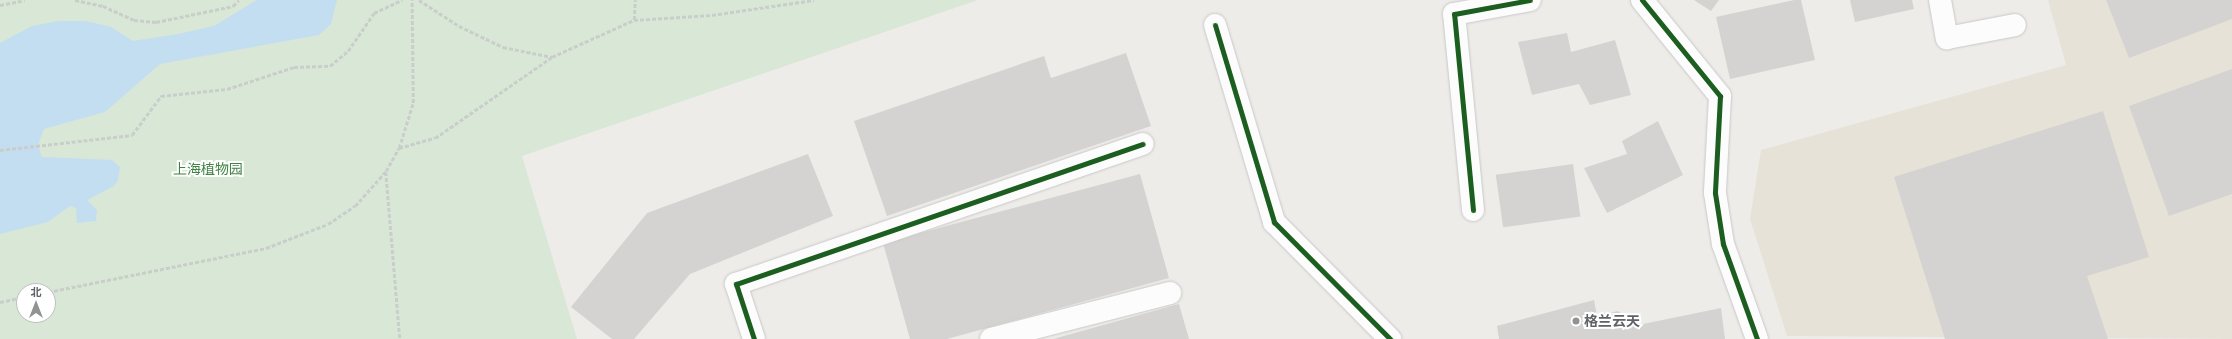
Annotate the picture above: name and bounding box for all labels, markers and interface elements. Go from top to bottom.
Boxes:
park label: 上海植物园 [173,161,243,177]
north arrow [16,283,56,323]
text: 北 [31,285,42,298]
place label: 格兰云天 [1584,313,1640,329]
marker: 格兰云天 [1571,316,1581,326]

